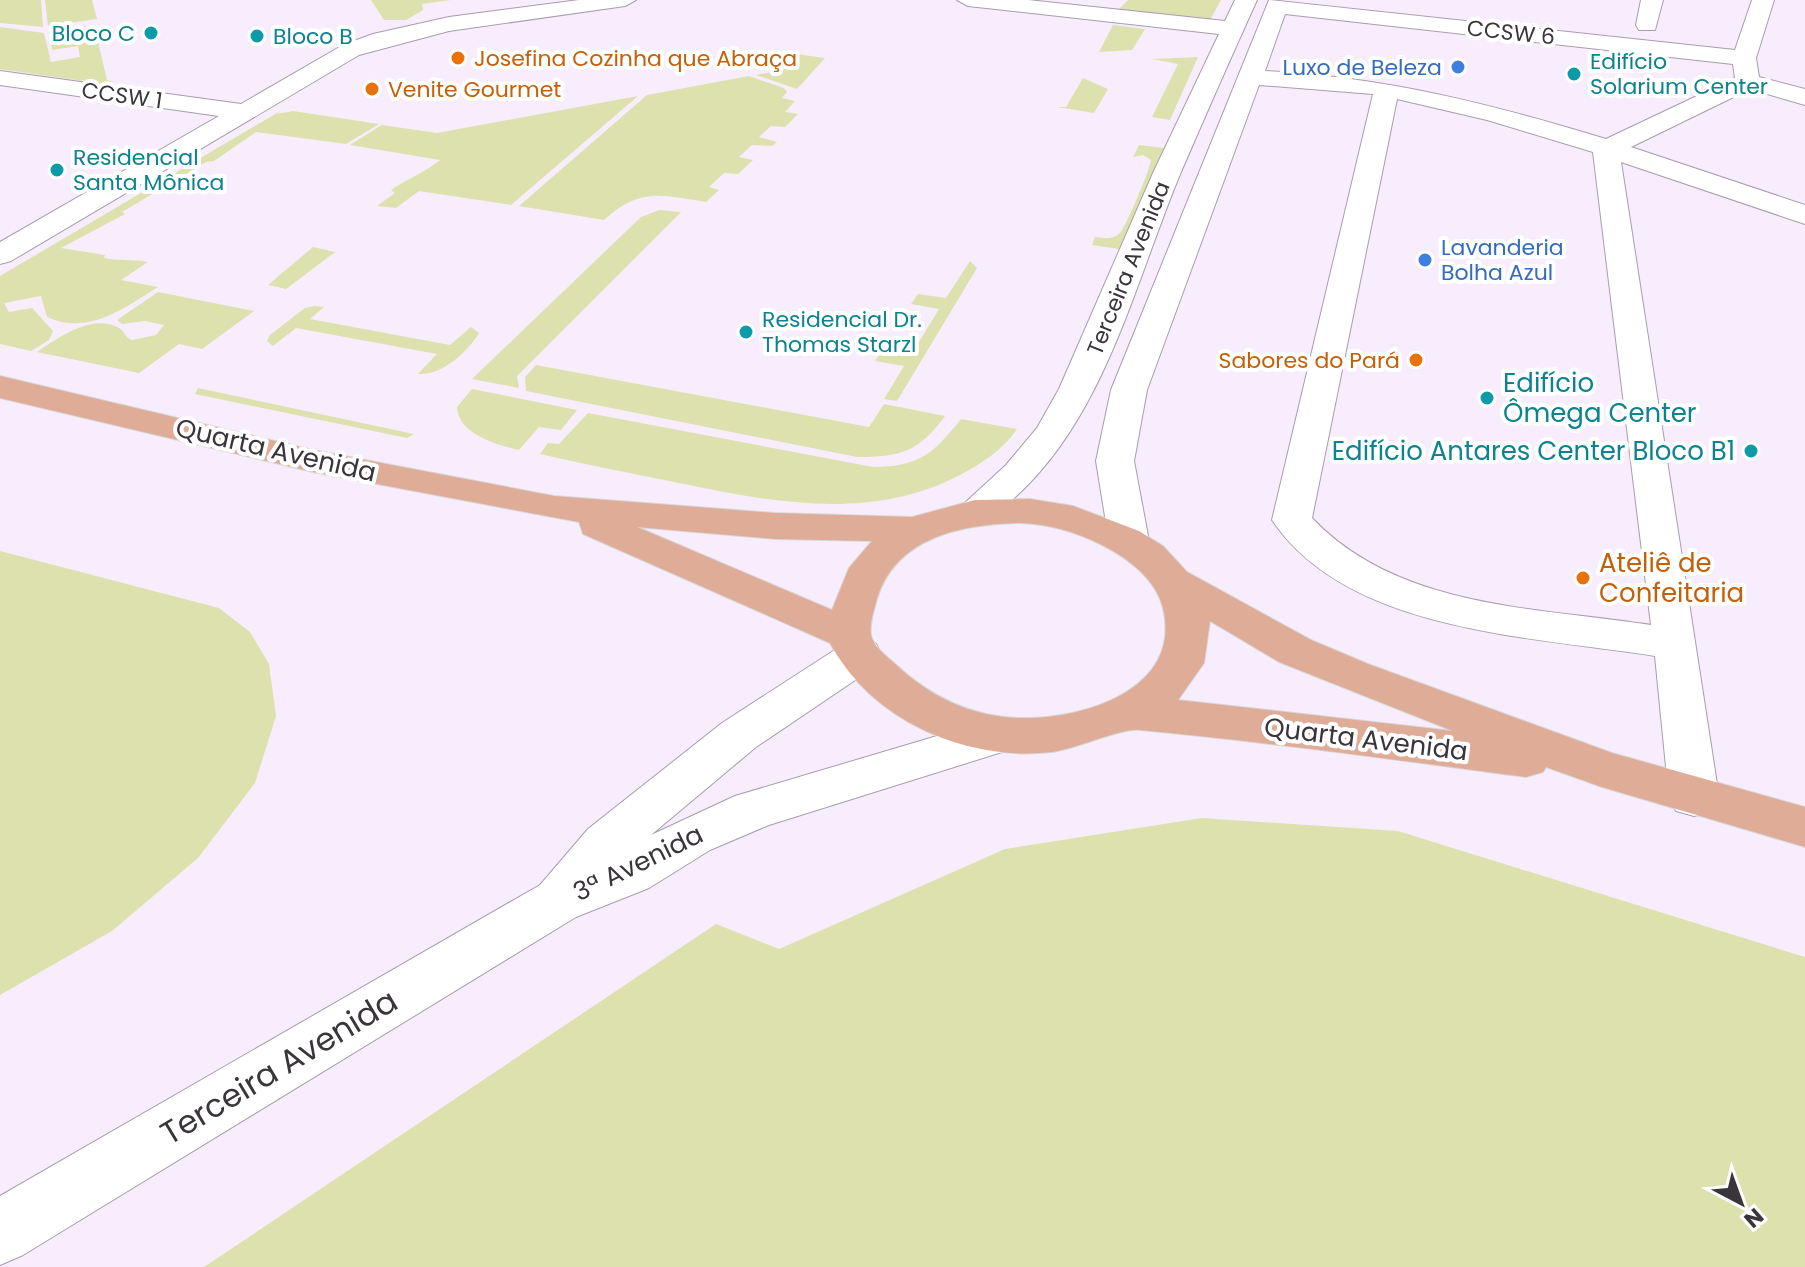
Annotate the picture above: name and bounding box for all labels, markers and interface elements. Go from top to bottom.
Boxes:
street label: CCSW 6 [1465,12,1556,53]
place label: Bloco C [52,18,135,49]
place label: Bloco B [273,21,353,52]
marker: Bloco C [142,24,160,42]
marker: Bloco B [248,27,266,45]
place label: Josefina Cozinha que Abraça [474,43,797,74]
place label: Edifício Solarium Center [1590,46,1768,102]
marker: Josefina Cozinha que Abraça [449,49,467,67]
place label: Luxo de Beleza [1282,52,1442,83]
marker: Luxo de Beleza [1449,58,1467,76]
marker: Edifício Solarium Center [1565,65,1583,83]
street label: CCSW 1 [80,74,164,117]
place label: Venite Gourmet [388,74,561,105]
marker: Venite Gourmet [363,80,381,98]
place label: Residencial Santa Mônica [73,142,224,198]
marker: Residencial Santa Mônica [48,161,66,179]
street label: Terceira Avenida [1079,177,1178,360]
place label: Lavanderia Bolha Azul [1441,232,1564,288]
marker: Lavanderia Bolha Azul [1416,251,1434,269]
place label: Residencial Dr. Thomas Starzl [762,304,922,360]
marker: Residencial Dr. Thomas Starzl [737,323,755,341]
place label: Sabores do Pará [1219,345,1400,376]
marker: Sabores do Pará [1407,351,1425,369]
place label: Edifício Ômega Center [1503,365,1697,431]
marker: Edifício Ômega Center [1478,389,1496,407]
street label: Quarta Avenida [172,409,380,491]
place label: Edifício Antares Center Bloco B1 [1332,433,1735,469]
marker: Edifício Antares Center Bloco B1 [1742,442,1760,460]
place label: Ateliê de Confeitaria [1599,545,1744,611]
marker: Ateliê de Confeitaria [1574,569,1592,587]
street label: Quarta Avenida [1262,709,1470,769]
street label: 3ª Avenida [567,816,709,910]
street label: Terceira Avenida [152,978,406,1155]
north arrow [1701,1163,1781,1243]
text: N [1737,1201,1770,1235]

